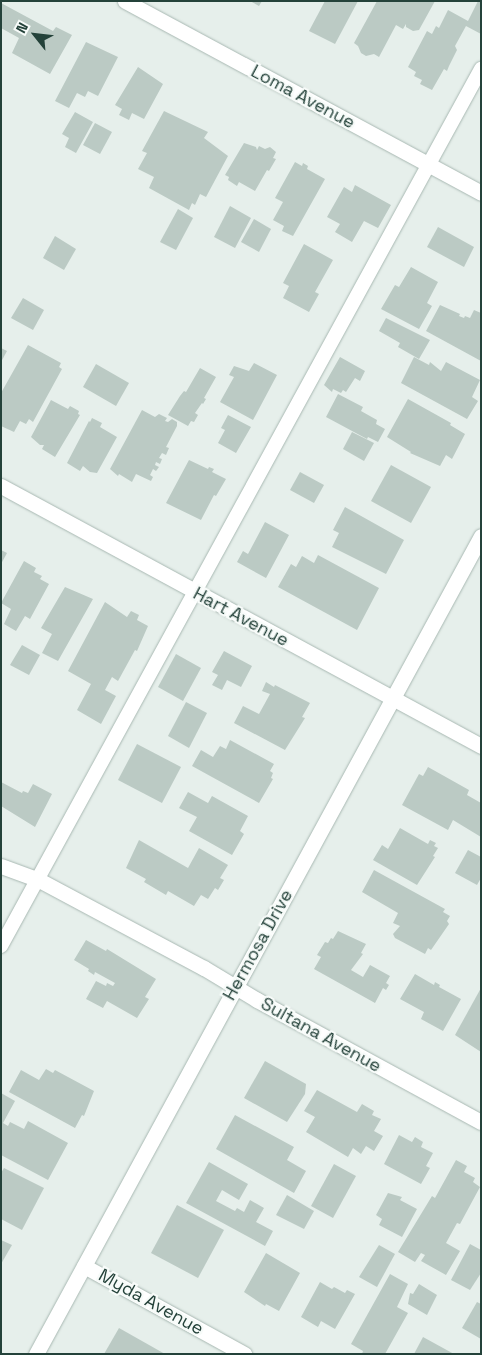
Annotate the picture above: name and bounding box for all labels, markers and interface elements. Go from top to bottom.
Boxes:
north arrow [10,10,60,60]
text: N [12,19,32,36]
street label: Loma Avenue [247,60,359,134]
street label: Hart Avenue [189,583,293,651]
street label: Hermosa Drive [219,886,297,1004]
street label: Sultana Avenue [257,993,385,1077]
street label: Myda Avenue [95,1264,207,1340]

